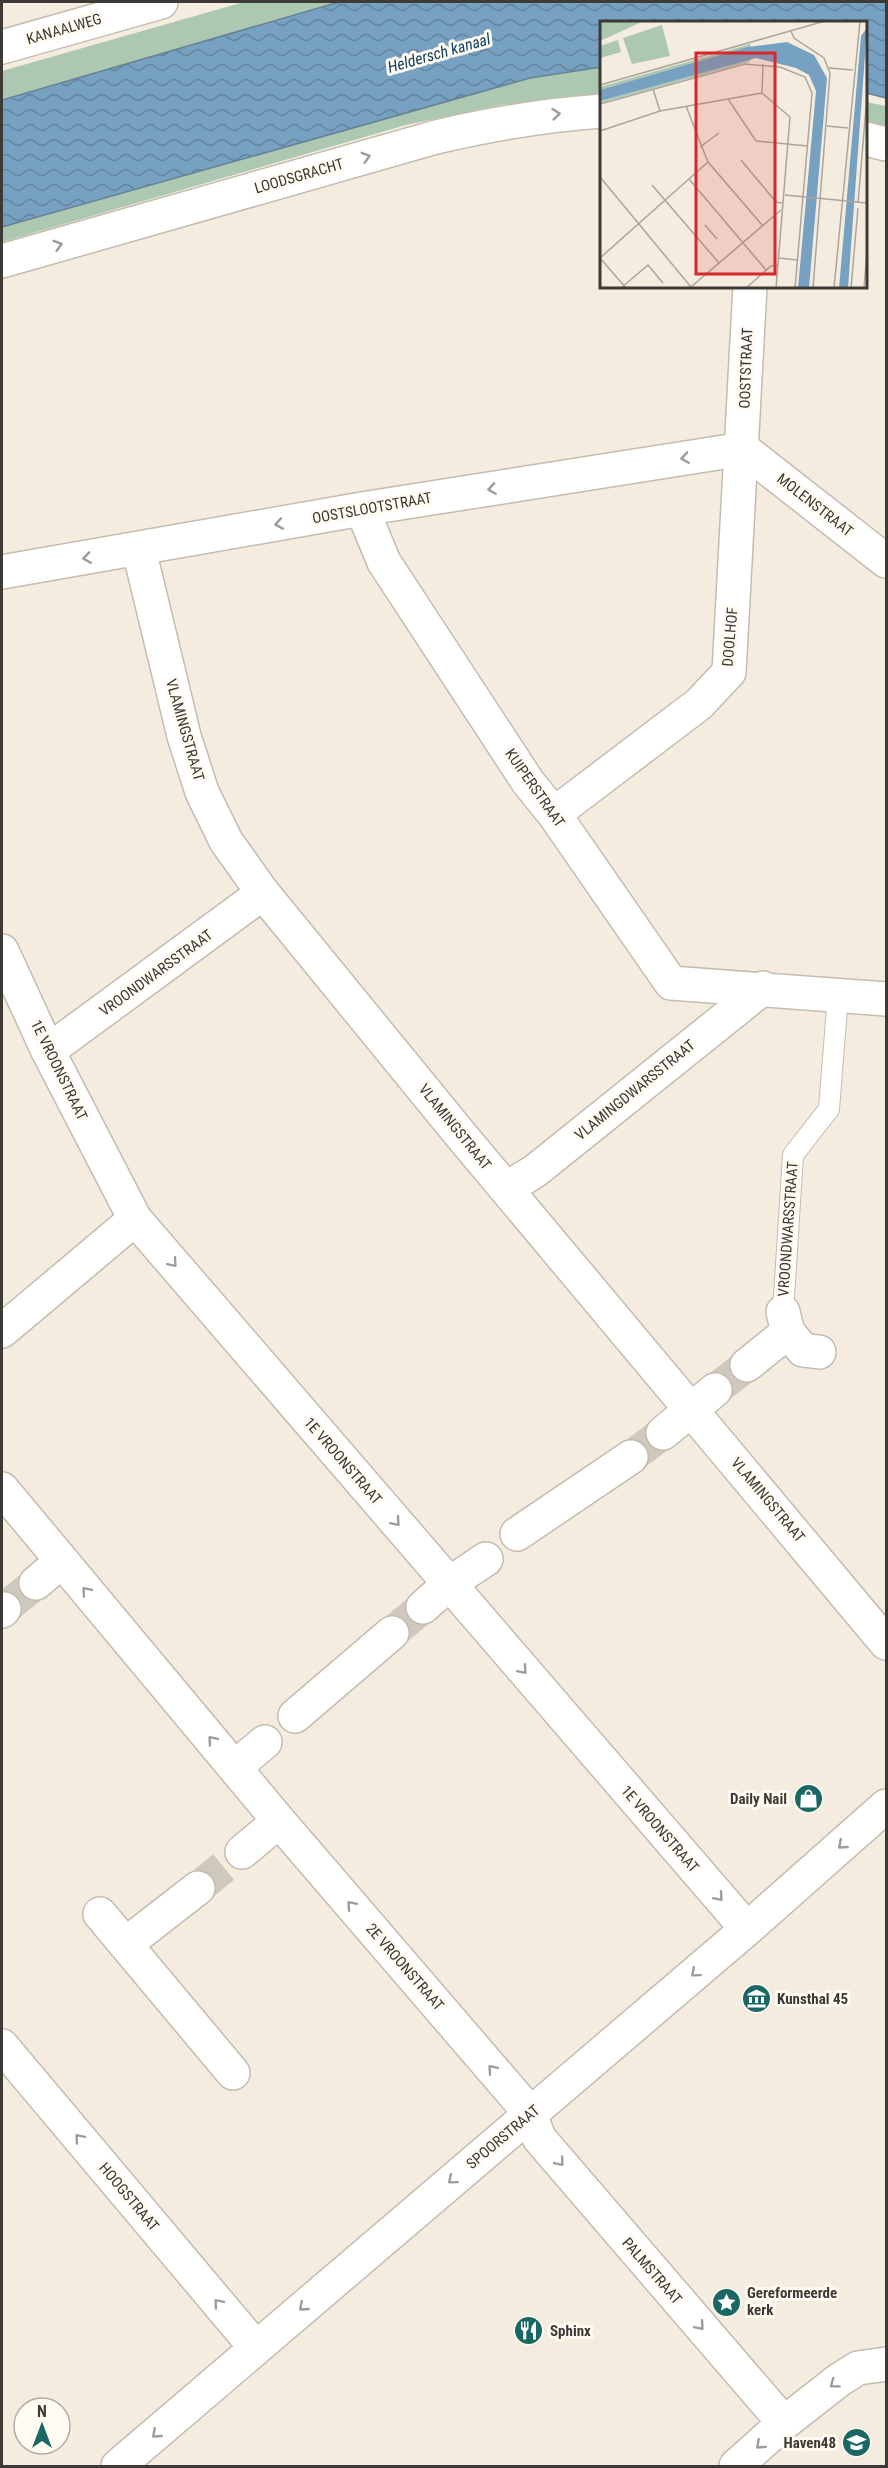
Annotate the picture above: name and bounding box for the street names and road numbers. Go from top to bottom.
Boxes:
street label: KANAALWEG [24,10,104,48]
street label: LOODSGRACHT [252,155,346,197]
street label: OOSTSTRAAT [736,327,756,409]
street label: MOLENSTRAAT [773,470,857,541]
street label: OOSTSLOOTSTRAAT [311,489,433,527]
street label: DOOLHOF [718,607,742,667]
street label: VLAMINGSTRAAT [162,677,208,783]
street label: KUIPERSTRAAT [501,745,569,831]
street label: VROONDWARSSTRAAT [96,926,216,1020]
street label: 1E VROONSTRAAT [27,1017,91,1123]
street label: VLAMINGDWARSSTRAAT [571,1036,699,1144]
street label: VLAMINGSTRAAT [415,1080,495,1174]
street label: VROONDWARSSTRAAT [774,1161,802,1297]
street label: 1E VROONSTRAAT [300,1414,386,1508]
street label: VLAMINGSTRAAT [727,1454,809,1546]
street label: 1E VROONSTRAAT [617,1782,703,1876]
street label: 2E VROONSTRAAT [362,1920,448,2014]
street label: SPOORSTRAAT [463,2101,543,2173]
street label: HOOGSTRAAT [95,2159,163,2235]
street label: PALMSTRAAT [618,2234,686,2308]

